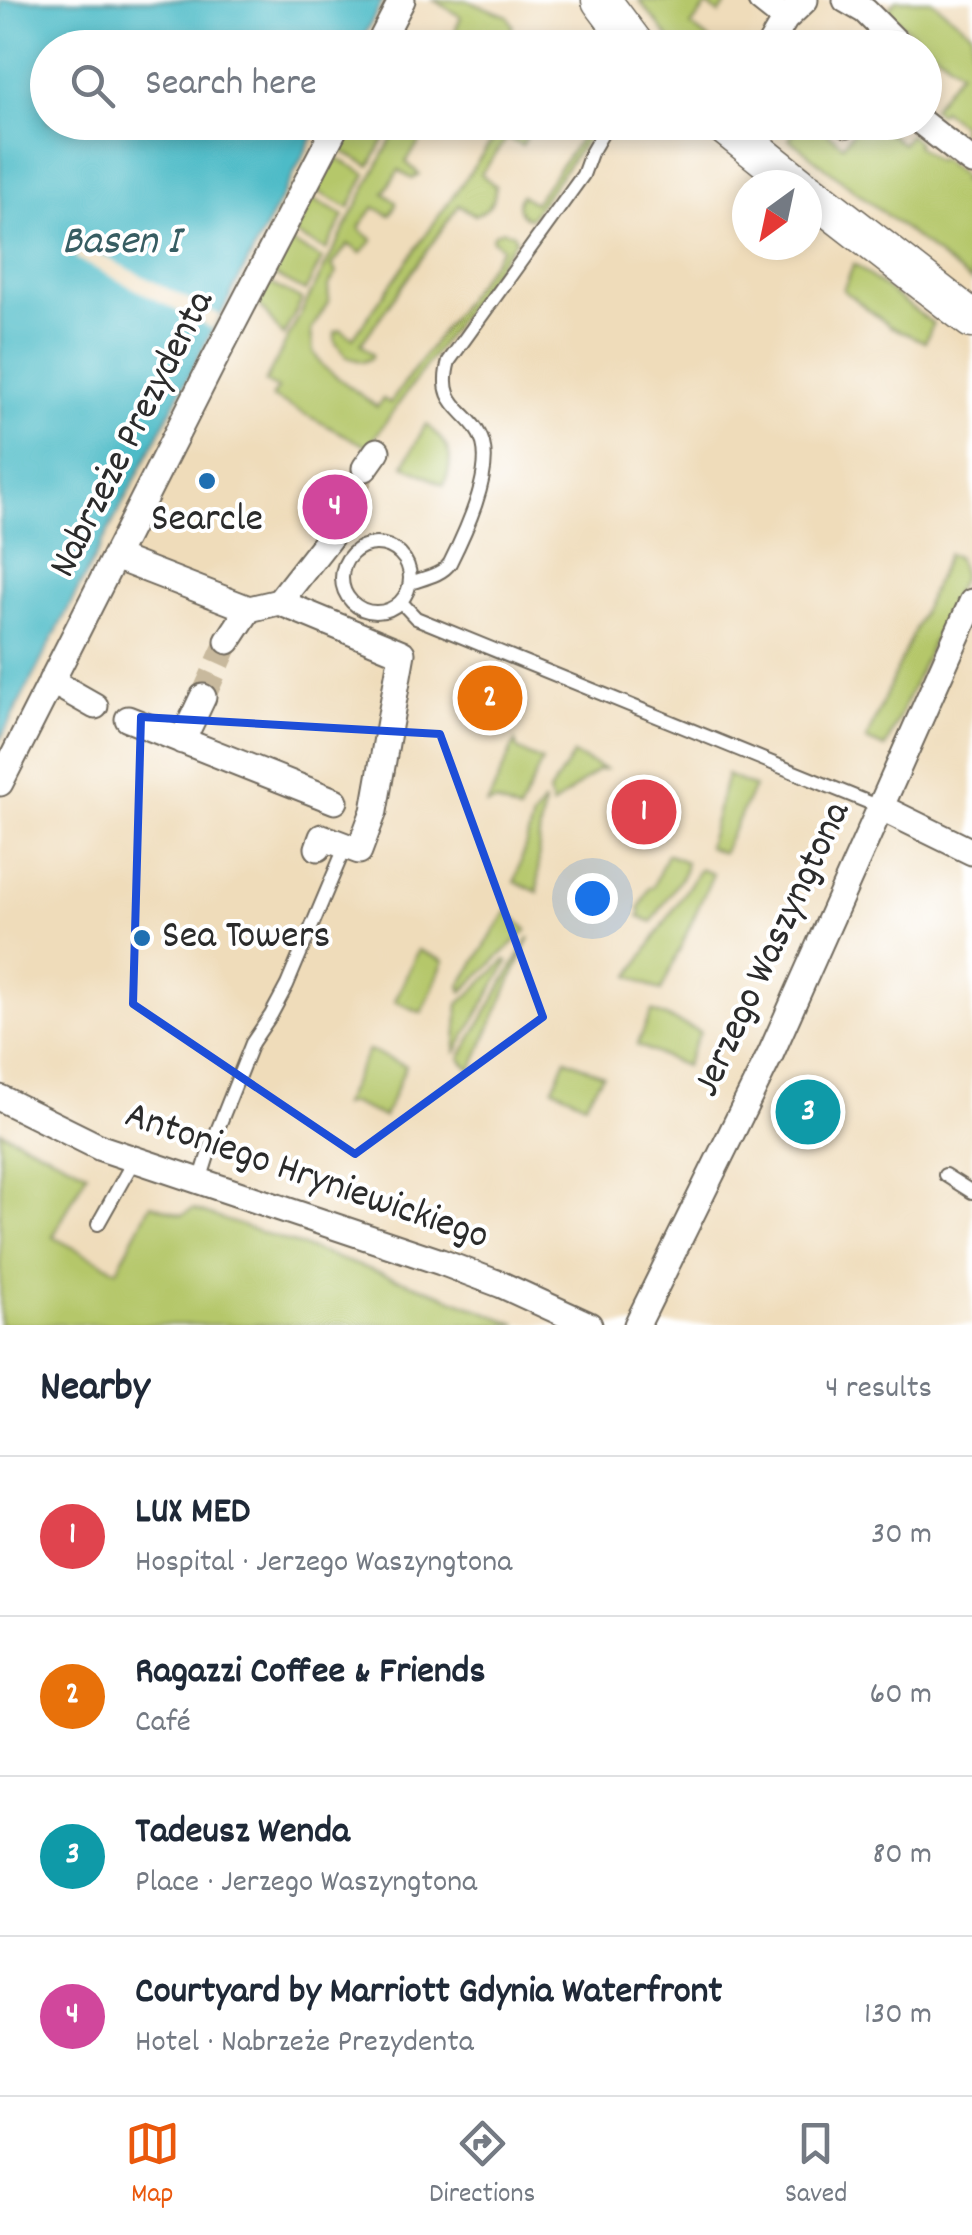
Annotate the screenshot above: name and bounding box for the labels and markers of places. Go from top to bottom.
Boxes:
marker: Searcle [196,470,218,492]
pin: 4 [302,470,368,544]
place label: Searcle [151,493,263,550]
pin: 2 [458,660,522,736]
pin: 1 [612,774,676,850]
place label: Sea Towers [162,910,330,967]
marker: Sea Towers [131,927,153,949]
pin: 3 [776,1074,840,1150]

